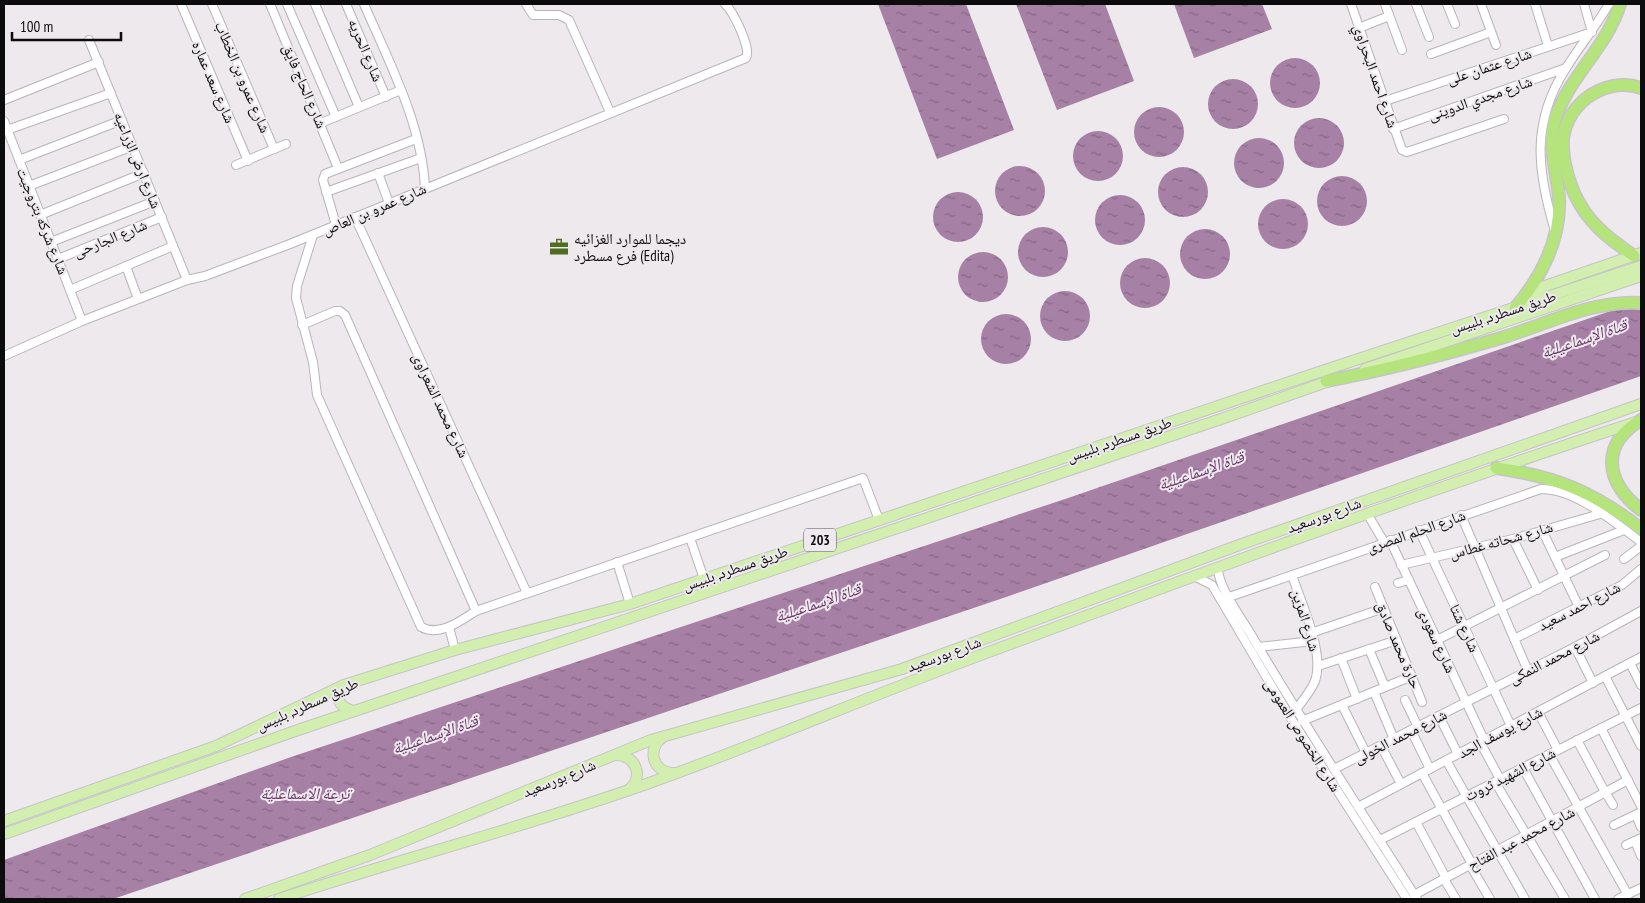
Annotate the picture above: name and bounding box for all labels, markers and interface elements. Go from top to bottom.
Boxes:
scale bar [12,10,121,42]
street label: شارع الحريه [343,16,388,85]
text: 100 m [20,17,53,36]
street label: شارع عمرو بن الخطاب [210,18,275,136]
street label: شارع احمد البحراوي [1347,22,1403,131]
street label: شارع سعد عماره [187,38,240,127]
street label: شارع الحاج فايق [278,41,331,132]
street label: شارع عثمان على [1444,43,1534,90]
street label: شارع مجدي الدوينى [1425,71,1536,127]
street label: شارع ارض الزراعيه [109,109,166,212]
street label: شارع شركه بتروجيت [12,165,73,278]
street label: شارع عمرو بن العاص [319,179,429,240]
street label: شارع الجارحى [70,215,150,262]
place label: ديجما للموارد الغزائيه فرع مسطرد (Edita) [574,229,686,266]
office icon: ديجما للموارد الغزائيه فرع مسطرد (Edita) [548,236,570,258]
street label: طريق مسطرد, بلبيس [1448,286,1559,339]
water label: قناة الإسماعيلية [1538,313,1631,362]
street label: شارع محمد الشعراوى [407,349,474,461]
street label: طريق مسطرد, بلبيس [1064,412,1175,467]
water label: قناة الإسماعيلية [1155,445,1248,494]
street label: شارع بورسعيد [1284,493,1364,538]
street label: شارع الحلم المصرى [1364,505,1468,558]
street label: شارع شحاته غطاس [1447,517,1555,564]
road number: 203 [804,528,836,552]
street label: طريق مسطرد, بلبيس [680,541,791,596]
water label: قناة الإسماعيلية [772,577,865,626]
street label: شارع احمد سعيد [1535,577,1624,636]
street label: شارع المزين [1287,586,1325,654]
street label: حارة محمد صادق [1371,598,1426,692]
street label: شارع شتا [1445,601,1484,656]
street label: شارع سعودى [1413,604,1461,676]
street label: شارع محمد النمكى [1505,626,1603,689]
street label: شارع بورسعيد [904,632,984,677]
street label: طريق مسطرد, بلبيس [253,673,362,736]
street label: شارع الخصوص العمومى [1260,675,1346,796]
street label: شارع يوسف الجد [1454,702,1546,763]
street label: شارع محمد الخولى [1350,704,1450,769]
water label: قناة الإسماعيلية [389,709,482,758]
street label: شارع الشهيد ثروت [1461,743,1559,806]
street label: شارع بورسعيد [520,755,599,802]
water label: ترعة الاسماعلية [261,783,353,803]
street label: شارع محمد عبد الفتاح [1464,802,1578,875]

